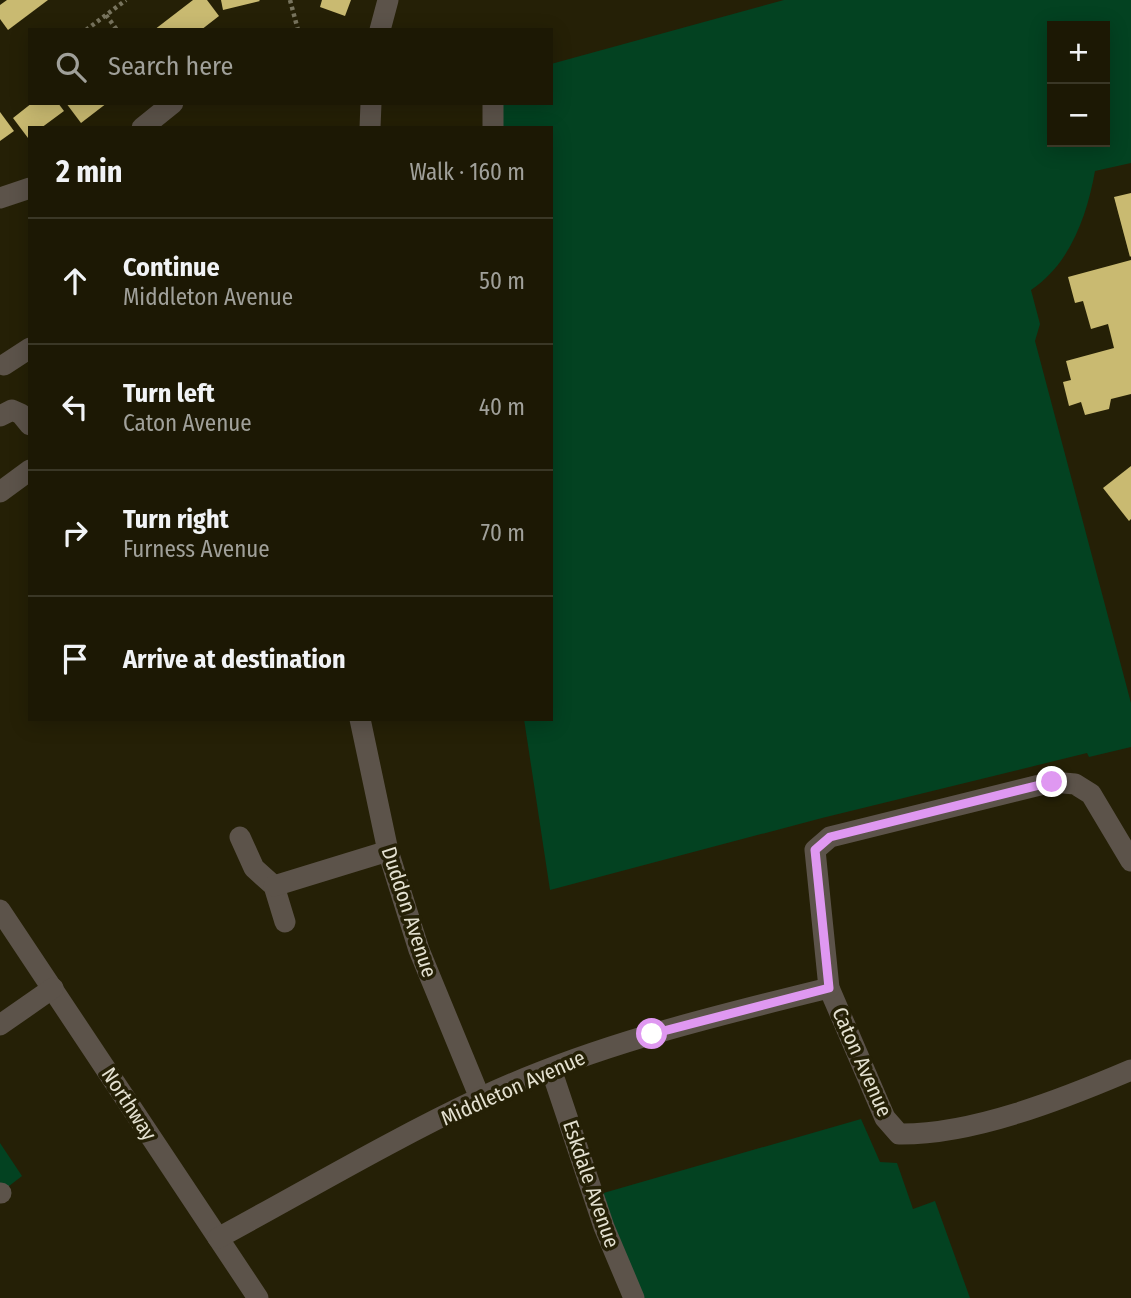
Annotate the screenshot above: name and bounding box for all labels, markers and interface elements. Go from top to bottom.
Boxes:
map controls [1047,21,1110,147]
button: + [1047,21,1110,84]
search box [28,28,553,105]
icon: search [52,48,90,86]
text: Search here [108,51,233,82]
button: − [1047,84,1110,147]
text: 2 min [56,154,123,190]
text: Walk · 160 m [409,158,525,186]
text: Continue [123,252,220,283]
icon: ahead [56,262,94,300]
text: 50 m [479,267,525,295]
text: Middleton Avenue [123,283,293,311]
text: Turn left [123,378,215,409]
icon: left [56,388,94,426]
text: 40 m [479,393,525,421]
text: Caton Avenue [123,409,252,437]
text: Turn right [123,504,229,535]
icon: right [56,514,94,552]
text: 70 m [481,519,525,547]
text: Furness Avenue [123,535,270,563]
icon: arrive [56,640,94,678]
text: Arrive at destination [123,644,346,675]
route end [1036,766,1067,797]
street label: Duddon Avenue [376,843,442,981]
street label: Caton Avenue [826,1003,898,1121]
route start [636,1018,667,1049]
street label: Middleton Avenue [437,1045,589,1131]
street label: Northway [96,1063,163,1146]
street label: Eskdale Avenue [557,1117,625,1251]

